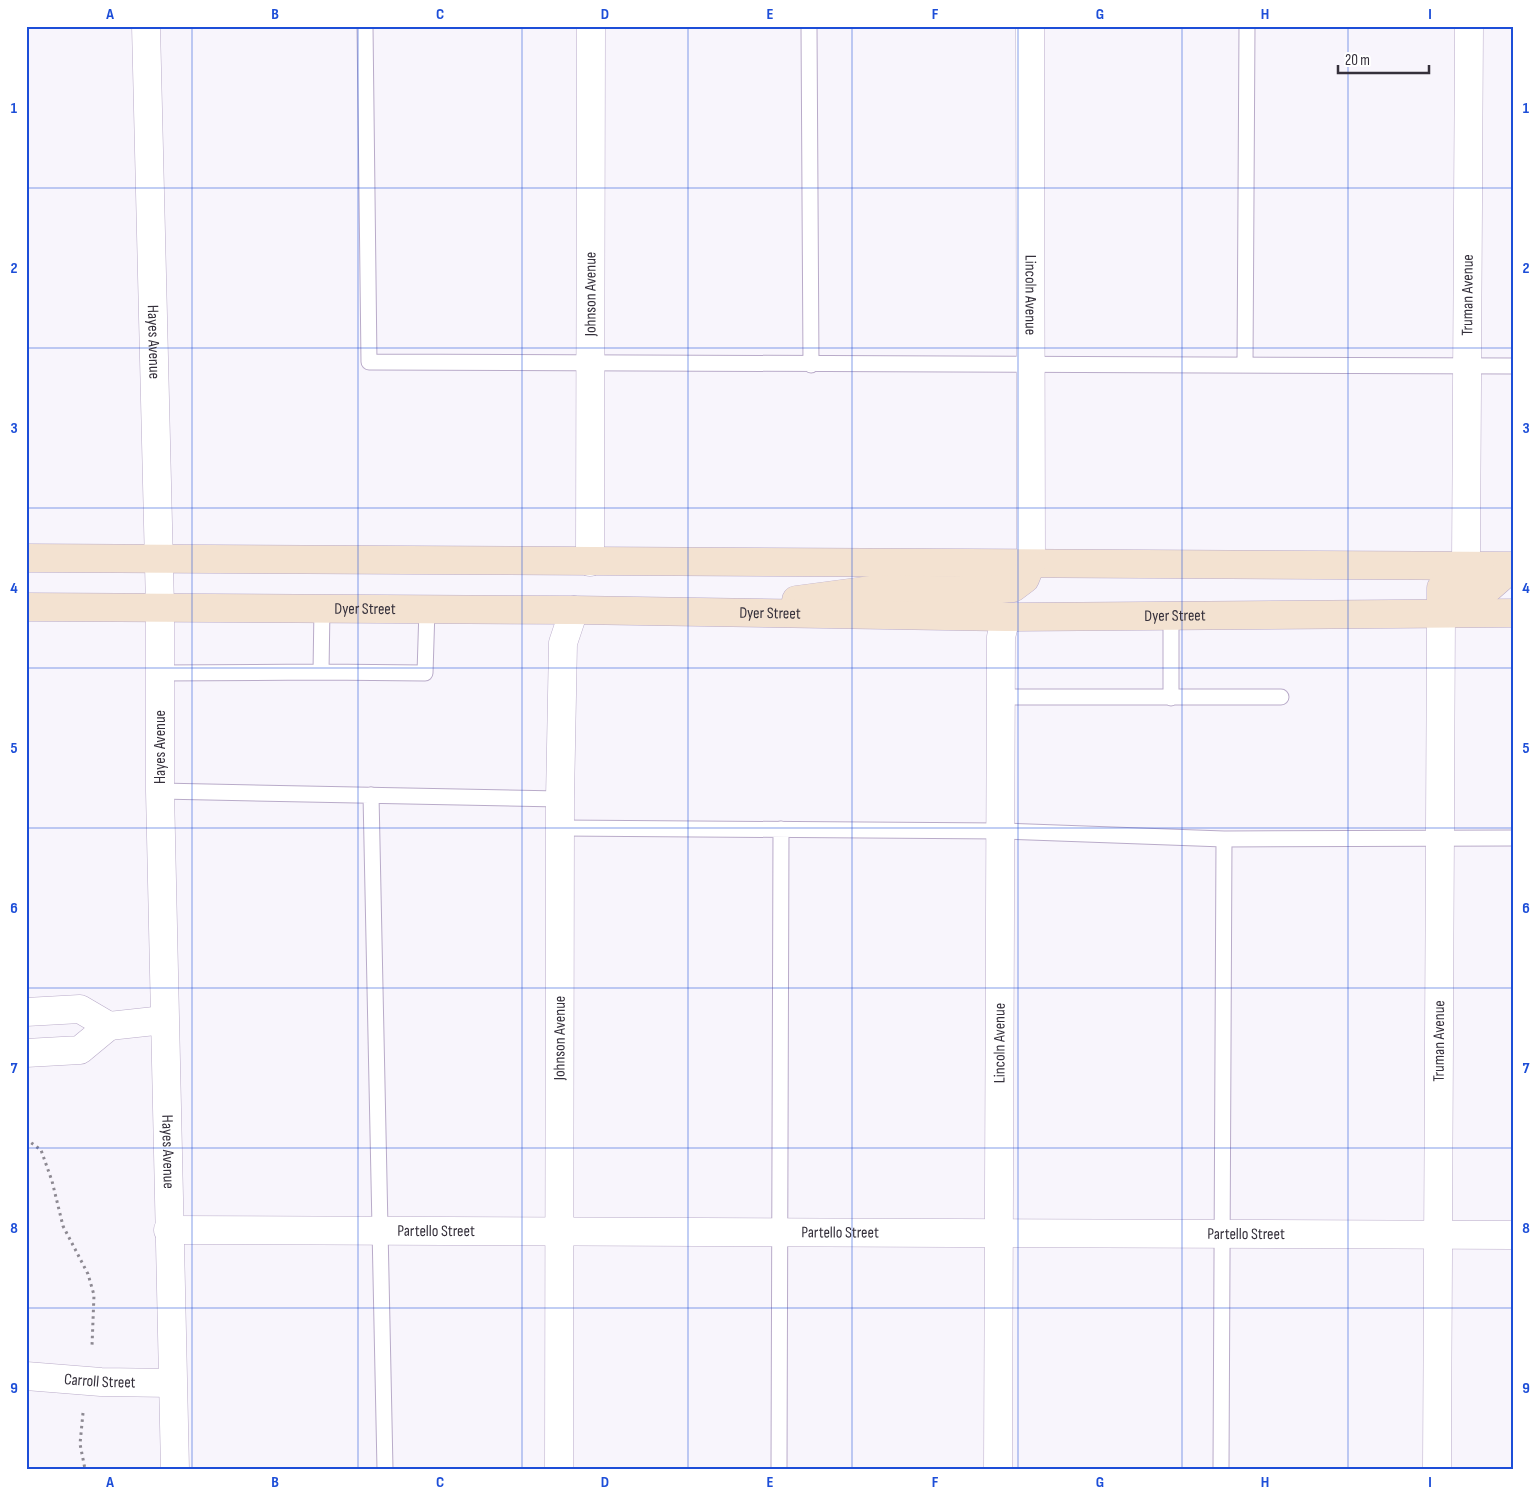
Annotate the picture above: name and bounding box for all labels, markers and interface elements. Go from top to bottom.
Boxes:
text: A [105,5,114,24]
text: B [271,5,279,24]
text: C [436,5,444,24]
text: D [601,5,609,24]
text: E [767,5,774,24]
text: F [932,5,939,24]
text: G [1096,5,1104,24]
text: H [1261,5,1269,24]
text: I [1428,5,1432,24]
scale bar [1338,42,1429,74]
text: 20 m [1345,51,1370,70]
text: 1 [11,99,18,118]
text: 1 [1523,99,1530,118]
street label: Johnson Avenue [581,252,600,337]
street label: Truman Avenue [1458,254,1477,336]
street label: Lincoln Avenue [1021,255,1040,335]
text: 2 [10,259,18,278]
text: 2 [1522,259,1530,278]
street label: Hayes Avenue [143,305,164,379]
text: 3 [10,419,18,438]
text: 3 [1522,419,1530,438]
text: 4 [10,579,18,598]
text: 4 [1522,579,1530,598]
street label: Dyer Street [334,599,396,619]
street label: Dyer Street [739,603,801,623]
street label: Dyer Street [1144,606,1206,625]
street label: Hayes Avenue [151,710,170,784]
text: 5 [10,739,18,758]
text: 5 [1522,739,1530,758]
text: 6 [10,899,18,918]
text: 6 [1522,899,1530,918]
street label: Johnson Avenue [550,996,569,1081]
street label: Truman Avenue [1429,1000,1449,1082]
street label: Lincoln Avenue [990,1003,1009,1083]
text: 7 [11,1059,18,1078]
text: 7 [1523,1059,1530,1078]
street label: Hayes Avenue [158,1114,178,1189]
text: 8 [10,1219,18,1238]
text: 8 [1522,1219,1530,1238]
street label: Partello Street [397,1221,475,1241]
street label: Partello Street [801,1223,879,1242]
street label: Partello Street [1207,1224,1285,1244]
street label: Carroll Street [63,1370,136,1392]
text: 9 [10,1379,18,1398]
text: 9 [1522,1379,1530,1398]
text: A [105,1473,114,1492]
text: B [271,1473,279,1492]
text: C [436,1473,444,1492]
text: D [601,1473,609,1492]
text: E [767,1473,774,1492]
text: F [932,1473,939,1492]
text: G [1096,1473,1104,1492]
text: H [1261,1473,1269,1492]
text: I [1428,1473,1432,1492]

